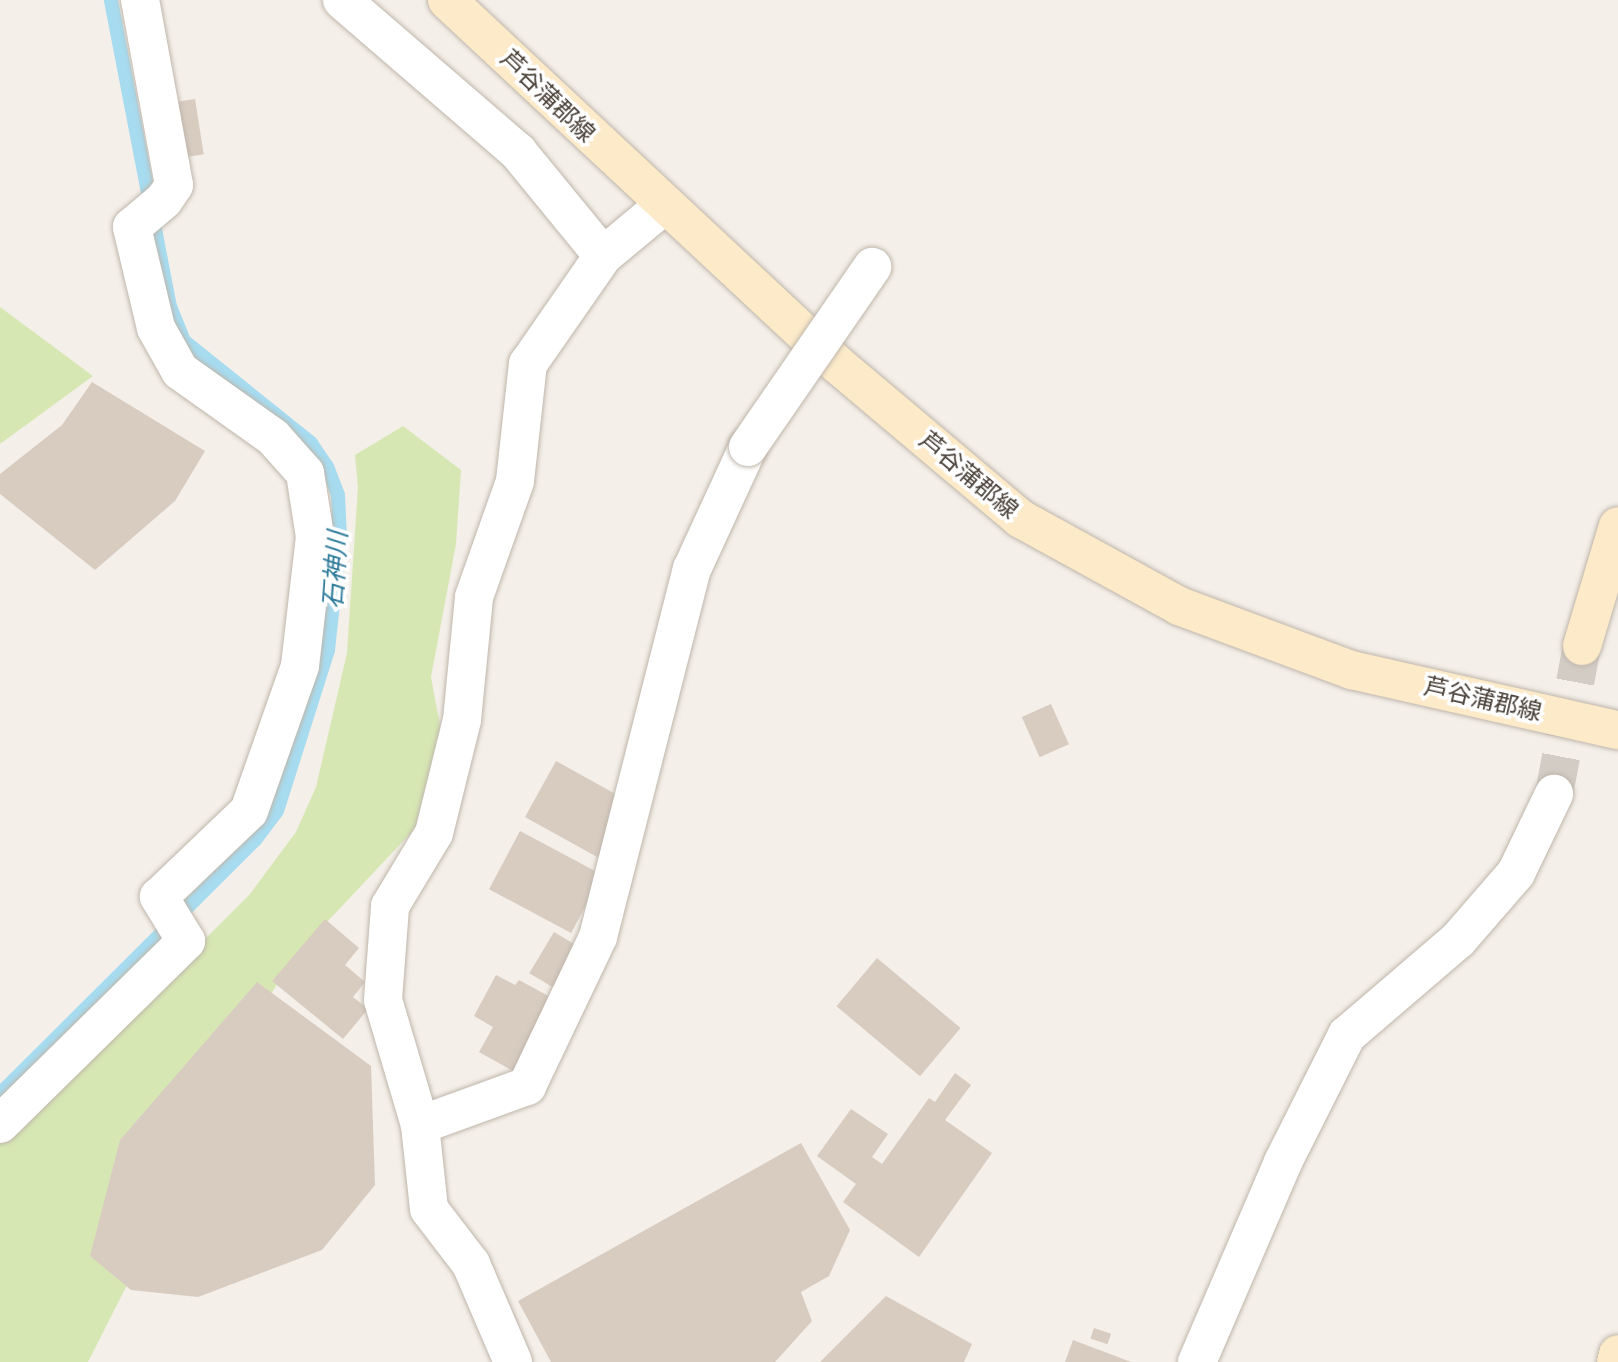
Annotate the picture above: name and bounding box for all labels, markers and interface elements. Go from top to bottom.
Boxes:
street label: 芦谷蒲郡線 [495,44,601,148]
street label: 芦谷蒲郡線 [914,425,1024,525]
water label: 石神川 [317,530,353,610]
street label: 芦谷蒲郡線 [1421,671,1545,727]

